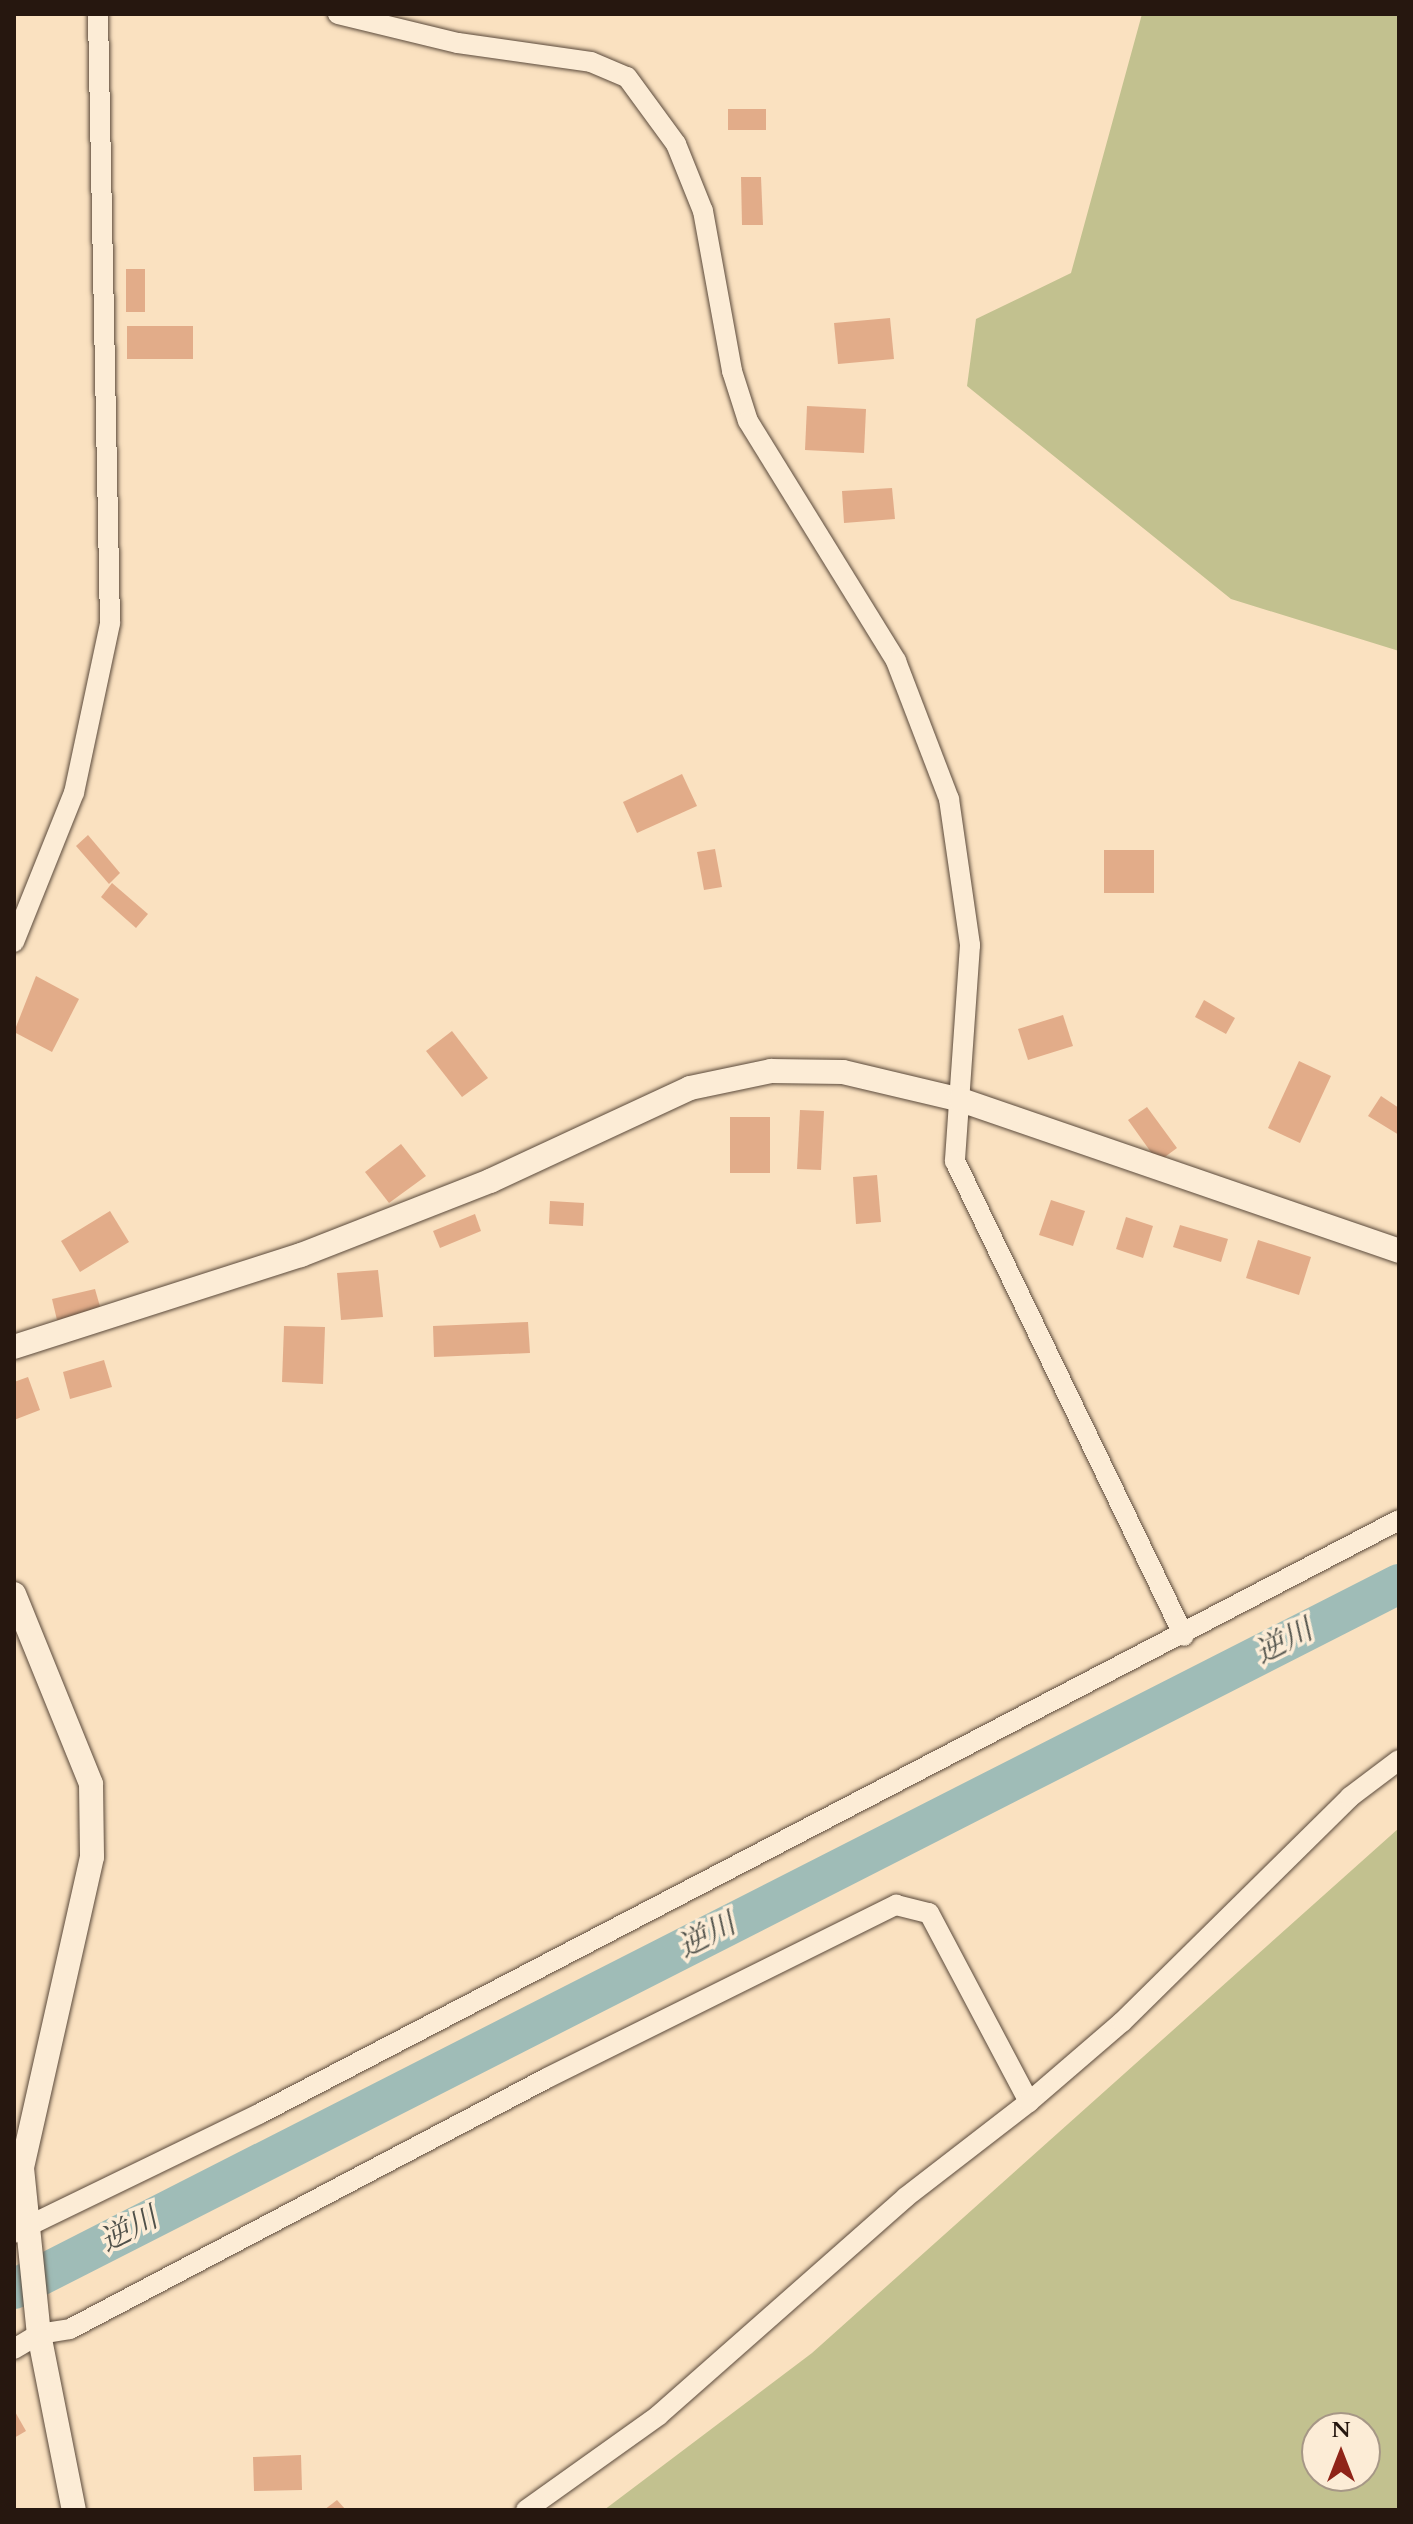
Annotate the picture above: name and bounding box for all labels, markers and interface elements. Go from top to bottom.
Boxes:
water label: 逆川 [1249,1612,1319,1672]
water label: 逆川 [672,1906,742,1966]
water label: 逆川 [94,2200,164,2260]
north arrow [1301,2412,1381,2492]
text: N [1331,2415,1351,2445]

